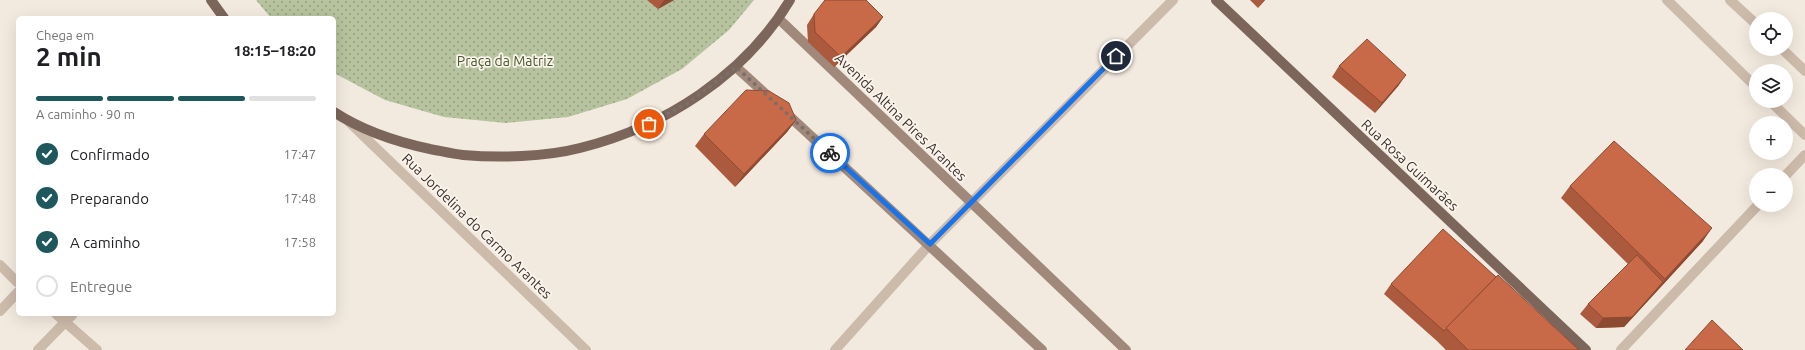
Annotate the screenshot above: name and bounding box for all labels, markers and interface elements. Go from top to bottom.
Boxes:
map controls [1749,12,1793,212]
button: locate [1749,12,1793,56]
text: Chega em [36,28,94,42]
pin [1099,39,1133,73]
text: 2 min [36,42,102,71]
text: 18:15–18:20 [233,42,316,59]
icon: home [1105,45,1127,67]
street label: Avenida Altina Pires Arantes [832,50,970,184]
park label: Praça da Matriz [457,53,553,69]
button: layers [1749,64,1793,108]
text: A caminho · 90 m [36,107,135,121]
pin [632,107,666,141]
icon: bag [638,113,660,135]
street label: Rua Rosa Guimarães [1358,116,1462,214]
button: + [1749,116,1793,160]
courier [810,133,850,173]
icon: bike [819,142,841,164]
icon: check [36,143,58,165]
text: Confirmado [70,146,150,163]
text: 17:47 [283,147,316,161]
street label: Rua Jordelina do Carmo Arantes [399,150,555,302]
button: − [1749,168,1793,212]
icon: check [36,187,58,209]
text: Preparando [70,190,149,207]
text: 17:48 [283,191,316,205]
icon: check [36,231,58,253]
text: A caminho [70,234,140,251]
text: 17:58 [283,235,316,249]
text: Entregue [70,278,132,295]

